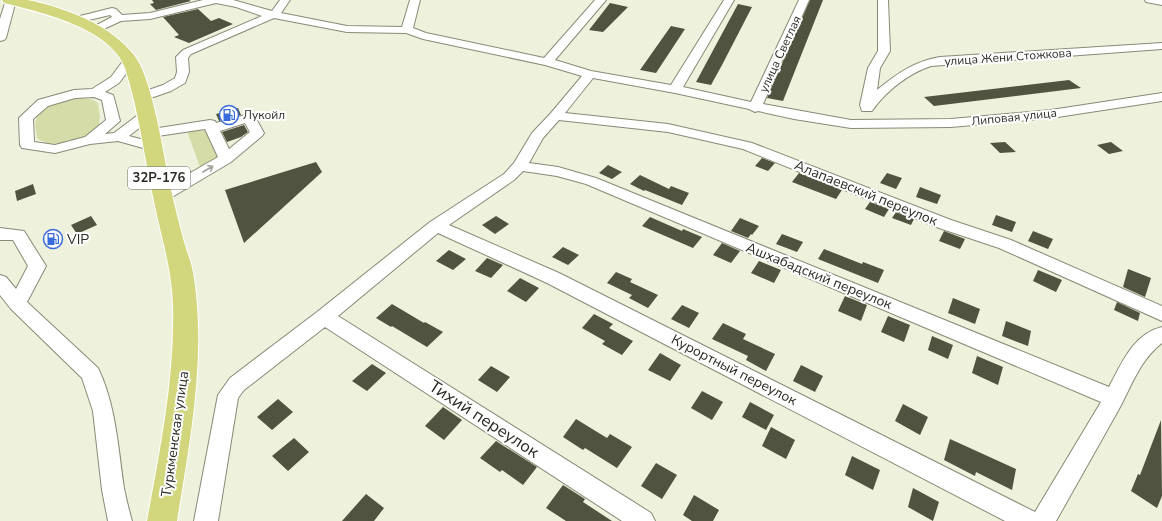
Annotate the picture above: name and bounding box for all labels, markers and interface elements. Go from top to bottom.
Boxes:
street label: улица Светлая [755,13,805,95]
street label: улица Жени Стожкова [944,45,1072,69]
fuel station icon: Лукойл [218,104,240,126]
street label: Липовая улица [971,105,1057,129]
place label: Лукойл [243,107,285,123]
street label: Алапаевский переулок [792,156,941,231]
one-way arrow [202,165,214,173]
road number: 32Р-176 [128,167,190,189]
fuel station icon: VIP [42,228,64,250]
place label: VIP [66,230,89,249]
street label: Ашхабадский переулок [743,238,895,314]
street label: Курортный переулок [668,330,801,410]
street label: Туркменская улица [157,370,193,498]
street label: Тихий переулок [424,375,544,463]

